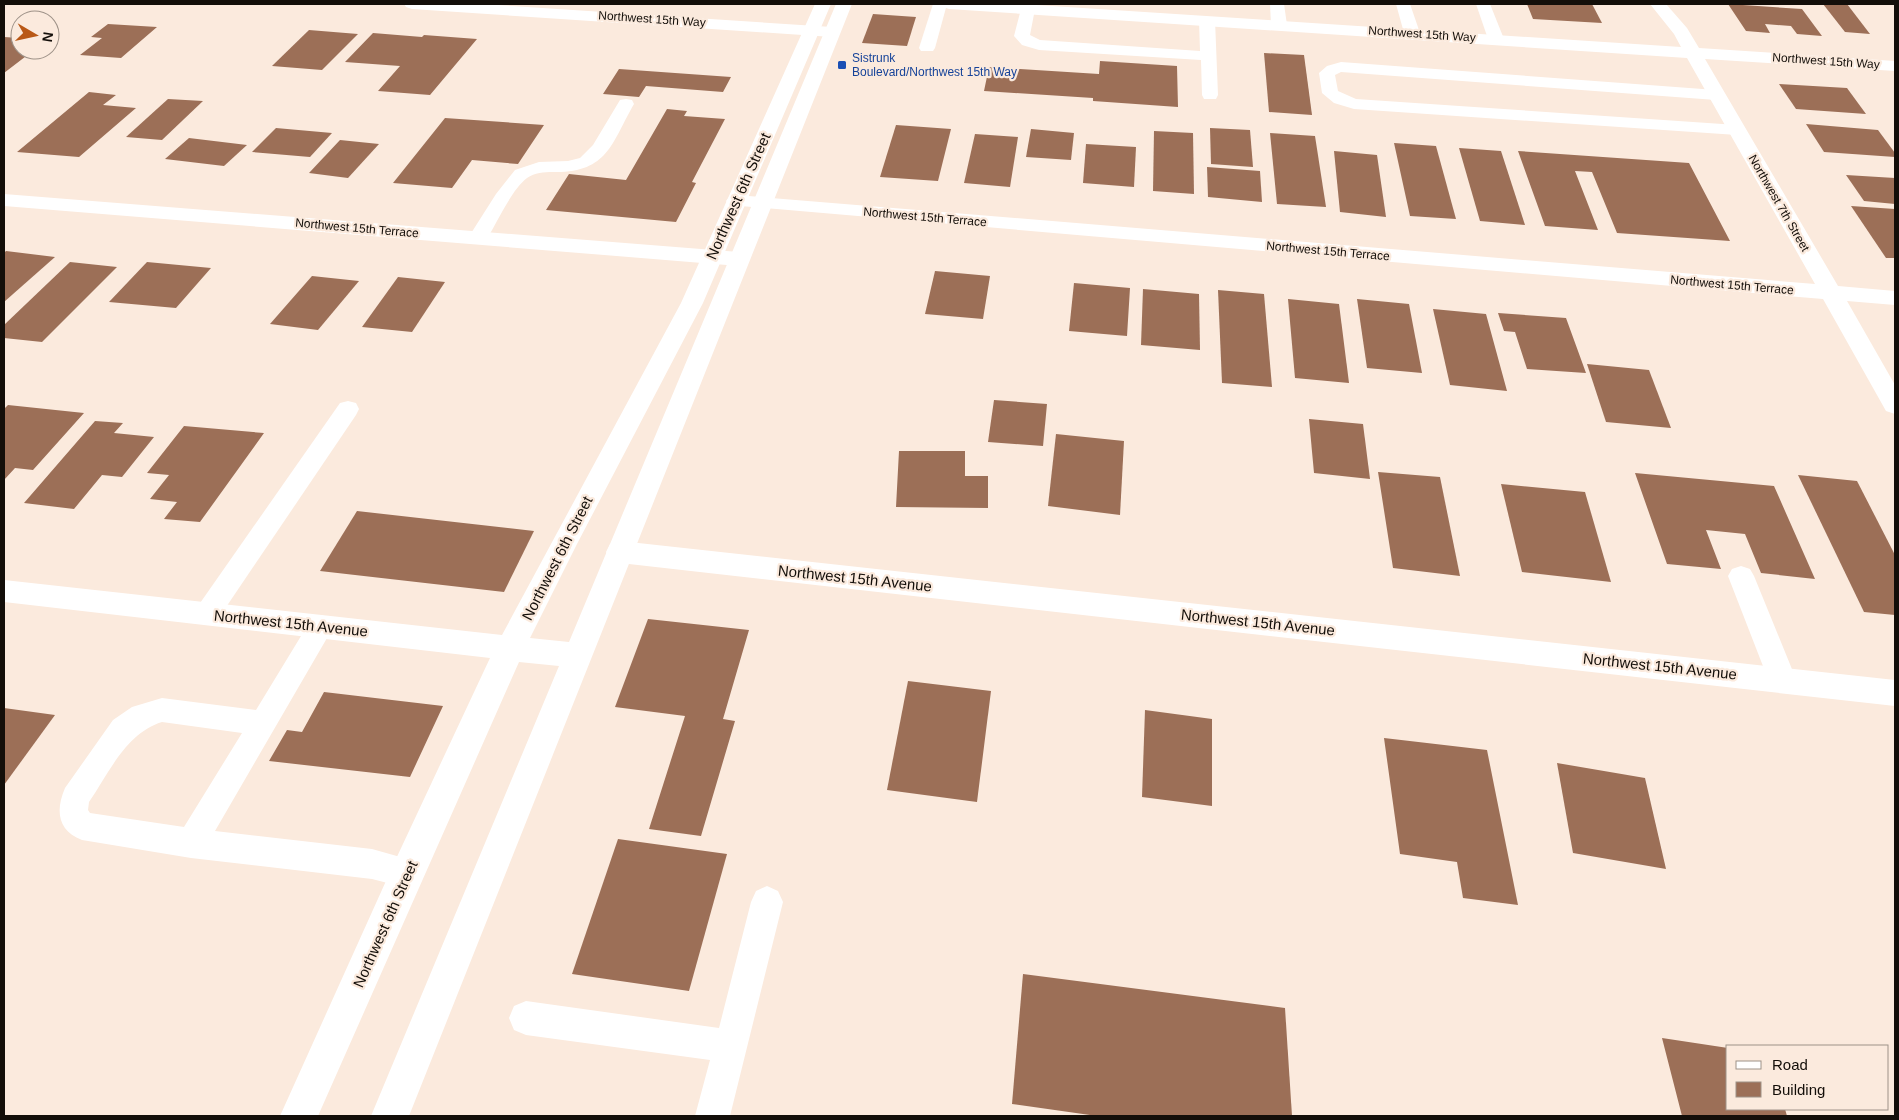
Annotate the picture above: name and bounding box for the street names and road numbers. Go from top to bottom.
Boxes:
street label: Northwest 15th Way [598,8,706,30]
street label: Northwest 15th Way [1368,23,1476,45]
street label: Northwest 15th Way [1772,50,1880,72]
street label: Northwest 6th Street [702,129,774,262]
street label: Northwest 7th Street [1746,152,1813,254]
street label: Northwest 15th Terrace [863,205,988,229]
street label: Northwest 15th Terrace [295,216,420,240]
street label: Northwest 15th Terrace [1266,239,1391,263]
street label: Northwest 15th Terrace [1670,273,1795,297]
street label: Northwest 6th Street [518,492,596,623]
street label: Northwest 15th Avenue [777,561,933,595]
street label: Northwest 15th Avenue [1180,605,1336,639]
street label: Northwest 15th Avenue [213,606,369,640]
street label: Northwest 15th Avenue [1582,649,1738,683]
street label: Northwest 6th Street [349,857,421,990]

